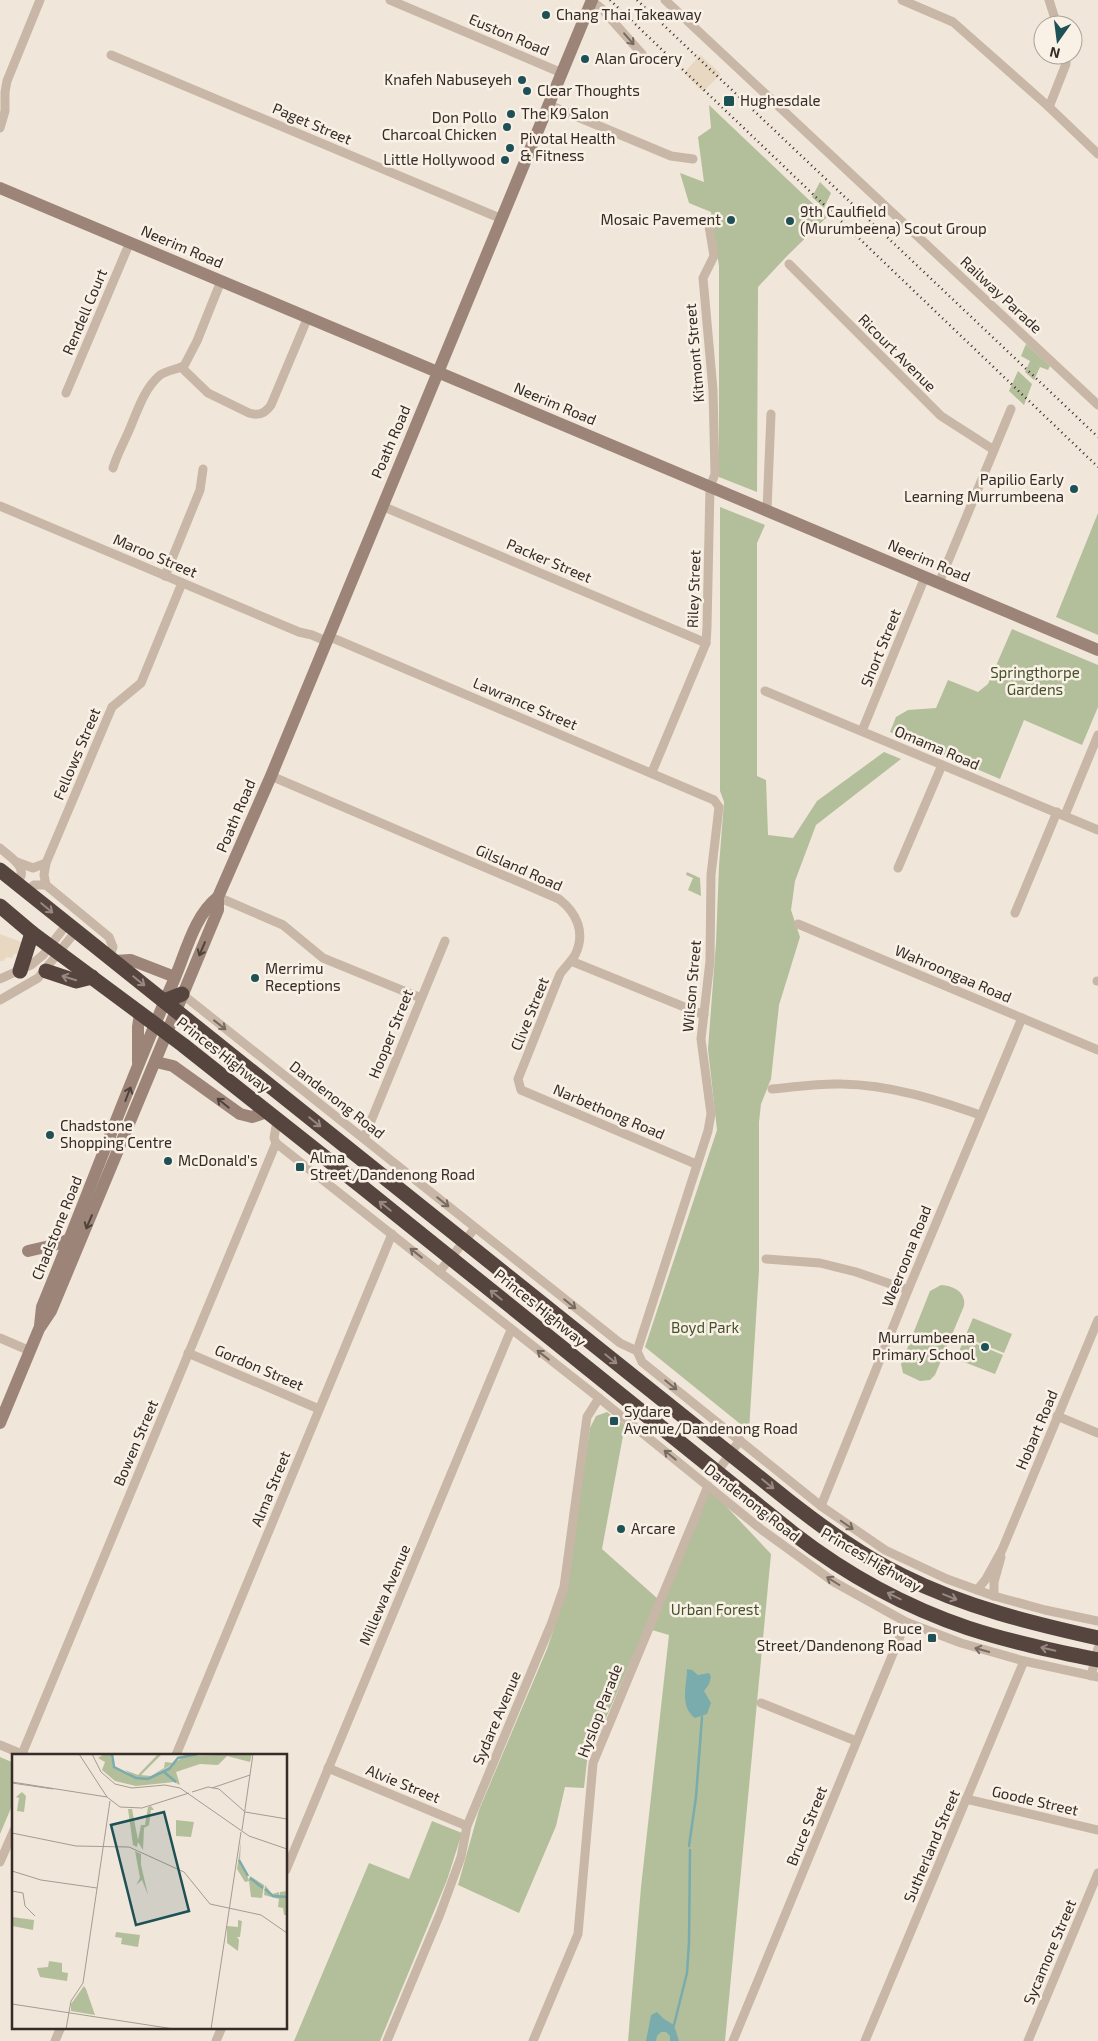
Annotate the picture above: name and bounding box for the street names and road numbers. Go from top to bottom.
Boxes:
street label: Euston Road [467,9,552,59]
street label: Paget Street [270,98,355,148]
street label: Neerim Road [139,221,226,271]
street label: Railway Parade [957,252,1046,337]
street label: Rendell Court [58,266,110,357]
street label: Kitmont Street [681,302,707,403]
street label: Ricourt Avenue [855,310,940,395]
street label: Neerim Road [512,378,599,428]
street label: Poath Road [367,402,414,481]
street label: Maroo Street [111,529,200,581]
street label: Packer Street [504,534,595,586]
street label: Neerim Road [886,535,973,585]
street label: Riley Street [683,549,703,628]
street label: Short Street [856,606,904,689]
street label: Lawrance Street [471,673,581,733]
street label: Fellows Street [49,705,104,802]
street label: Omama Road [892,721,983,773]
street label: Poath Road [212,776,259,855]
street label: Gilsland Road [473,840,566,894]
street label: Wilson Street [678,939,704,1033]
street label: Wahroongaa Road [892,940,1015,1006]
street label: Clive Street [506,974,552,1053]
street label: Hooper Street [364,986,416,1081]
street label: Princes Highway [174,1012,274,1096]
street label: Dandenong Road [286,1056,389,1142]
street label: Narbethong Road [551,1079,668,1143]
street label: Chadstone Road [27,1173,85,1282]
street label: Weeroona Road [878,1202,935,1309]
street label: Princes Highway [491,1265,590,1350]
street label: Gordon Street [212,1340,307,1394]
street label: Hobart Road [1011,1387,1061,1472]
street label: Bowen Street [109,1397,161,1488]
street label: Alma Street [247,1448,294,1529]
street label: Dandenong Road [701,1459,804,1545]
street label: Princes Highway [818,1523,925,1595]
street label: Millewa Avenue [355,1542,413,1648]
street label: Hyslop Parade [573,1661,625,1760]
street label: Sydare Avenue [468,1668,524,1767]
street label: Alvie Street [364,1760,443,1806]
street label: Goode Street [990,1781,1080,1819]
street label: Bruce Street [782,1783,830,1868]
street label: Sutherland Street [899,1786,963,1905]
street label: Sycamore Street [1019,1896,1079,2007]

